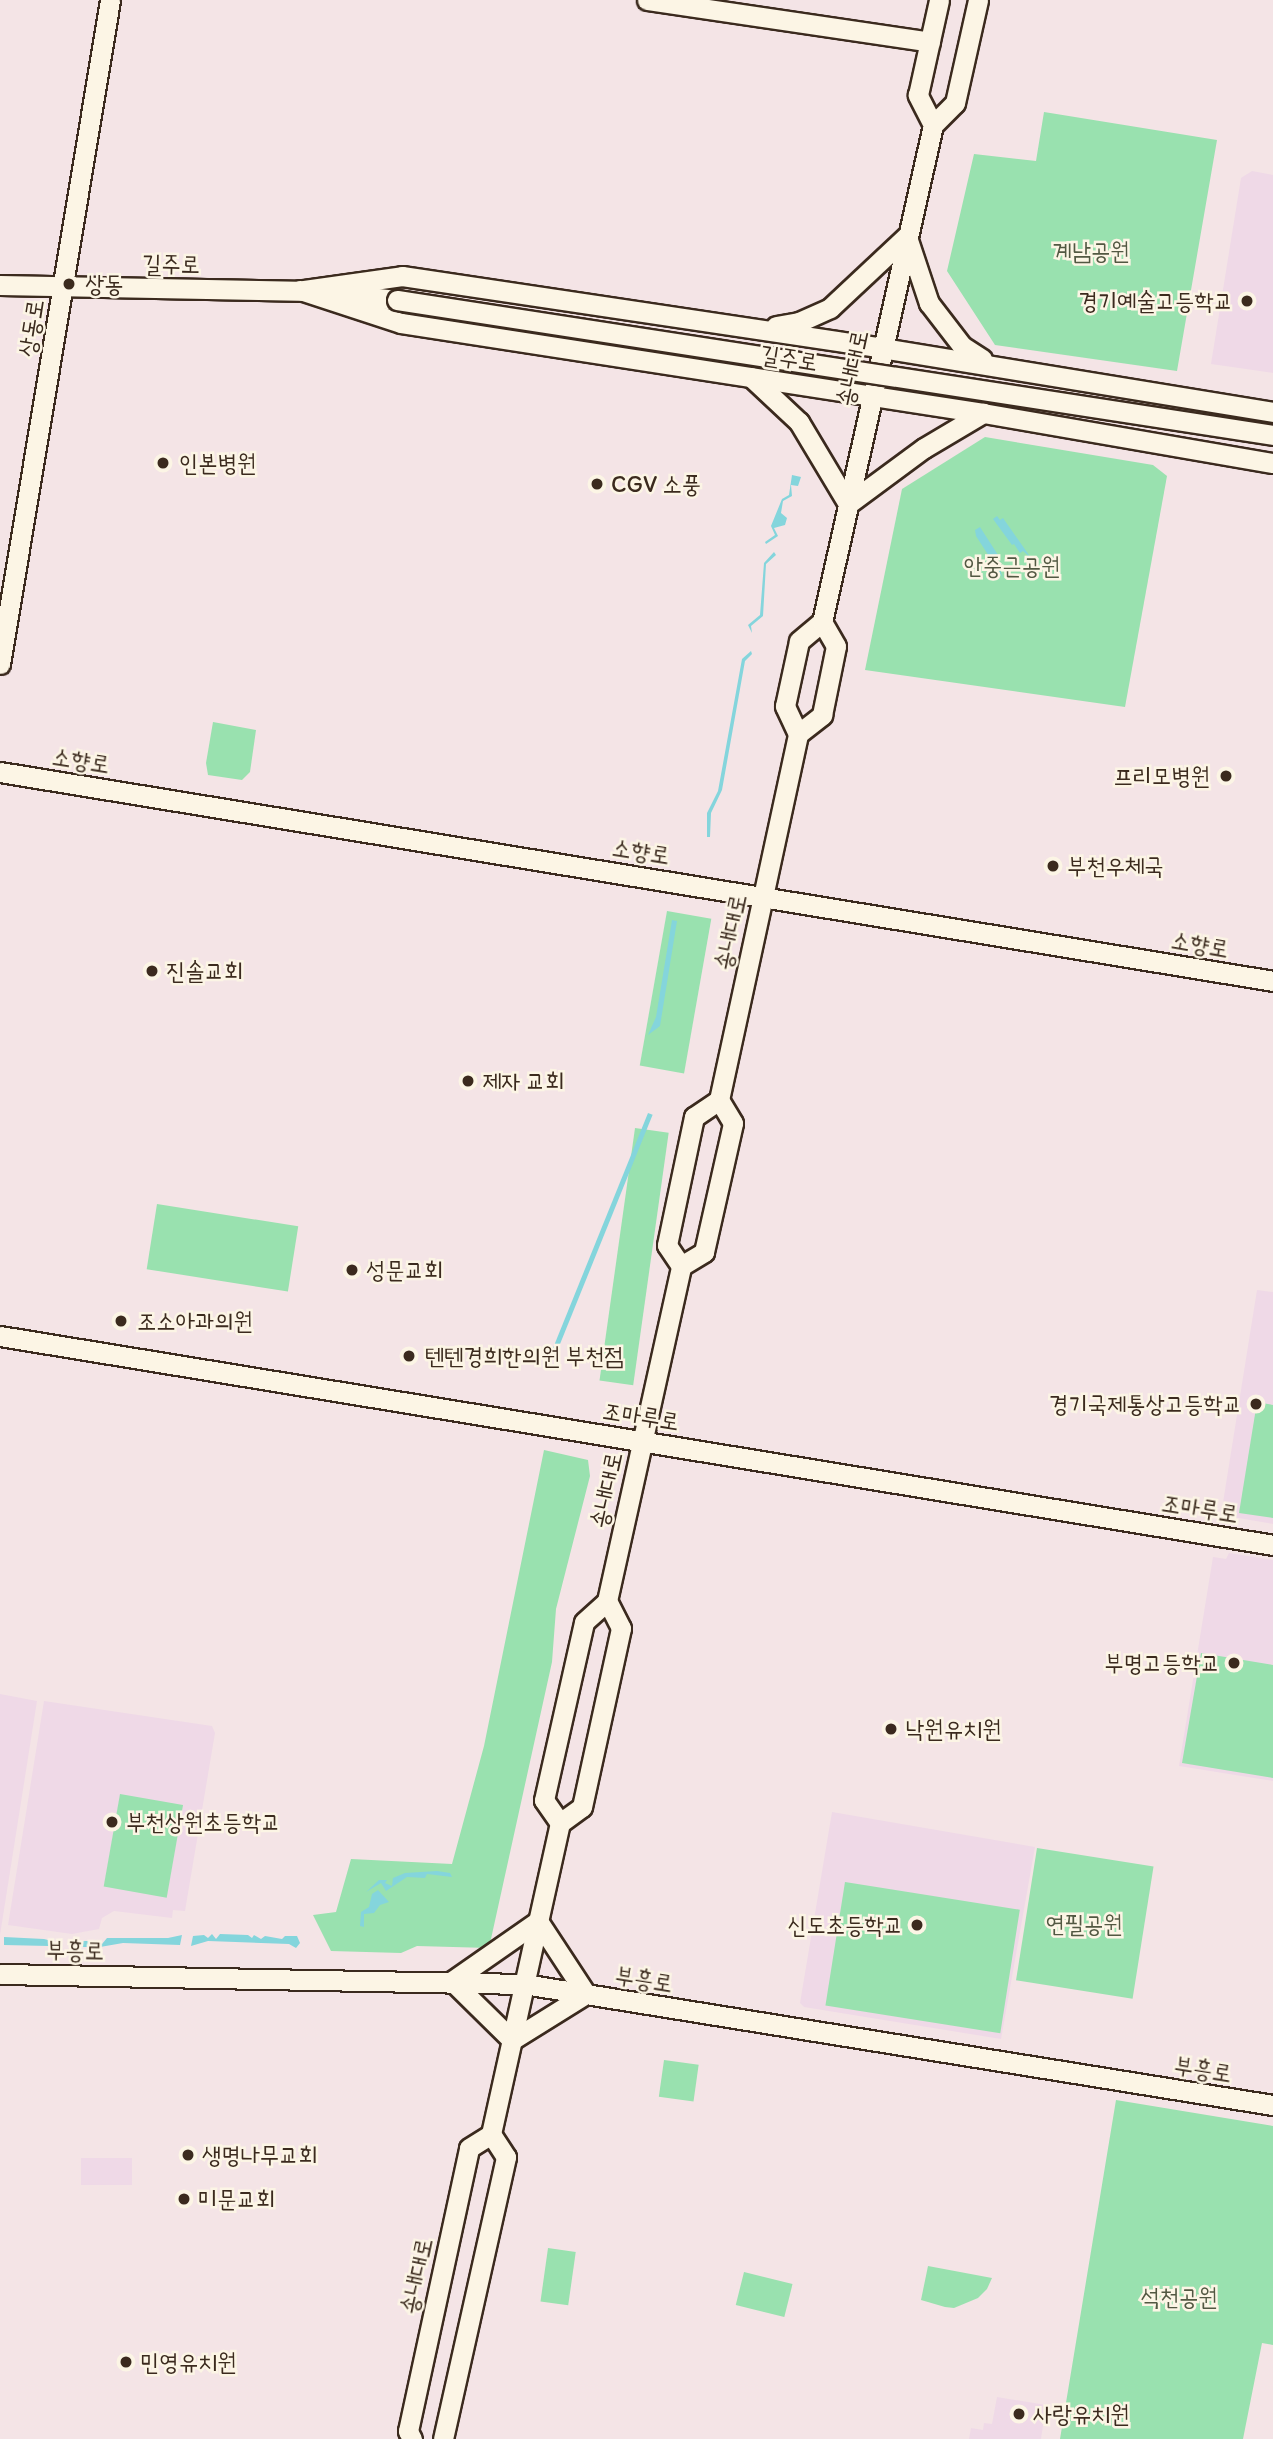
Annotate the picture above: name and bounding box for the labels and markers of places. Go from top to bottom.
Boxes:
place label: 상동 [85,270,124,298]
marker: 상동 [59,274,79,294]
place label: 경기예술고등학교 [1078,287,1233,315]
marker: 경기예술고등학교 [1239,293,1255,309]
place label: 인본병원 [179,449,256,477]
marker: 인본병원 [153,453,173,473]
place label: CGV 소풍 [611,470,701,498]
marker: CGV 소풍 [589,476,605,492]
place label: 프리모병원 [1113,762,1210,790]
marker: 프리모병원 [1216,766,1236,786]
place label: 부천우체국 [1067,852,1164,880]
marker: 부천우체국 [1045,858,1061,874]
place label: 진솔교회 [166,957,243,985]
marker: 진솔교회 [144,963,160,979]
place label: 제자 교회 [482,1067,565,1095]
marker: 제자 교회 [460,1073,476,1089]
place label: 성문교회 [366,1256,443,1284]
marker: 성문교회 [344,1262,360,1278]
place label: 조소아과의원 [137,1307,253,1335]
marker: 조소아과의원 [111,1311,131,1331]
place label: 텐텐경희한의원 부천점 [425,1342,624,1370]
marker: 텐텐경희한의원 부천점 [399,1346,419,1366]
place label: 경기국제통상고등학교 [1049,1390,1242,1418]
marker: 경기국제통상고등학교 [1248,1396,1264,1412]
place label: 부명고등학교 [1104,1649,1220,1677]
marker: 부명고등학교 [1226,1655,1242,1671]
place label: 낙원유치원 [905,1715,1002,1743]
marker: 낙원유치원 [883,1721,899,1737]
place label: 부천상원초등학교 [126,1808,280,1836]
marker: 부천상원초등학교 [104,1814,120,1830]
place label: 신도초등학교 [787,1911,903,1939]
marker: 신도초등학교 [909,1917,925,1933]
place label: 생명나무교회 [202,2141,318,2169]
marker: 생명나무교회 [180,2147,196,2163]
place label: 미문교회 [198,2185,275,2213]
marker: 미문교회 [176,2191,192,2207]
place label: 민영유치원 [140,2348,237,2376]
marker: 민영유치원 [118,2354,134,2370]
place label: 사랑유치원 [1033,2400,1130,2428]
marker: 사랑유치원 [1011,2406,1027,2422]

